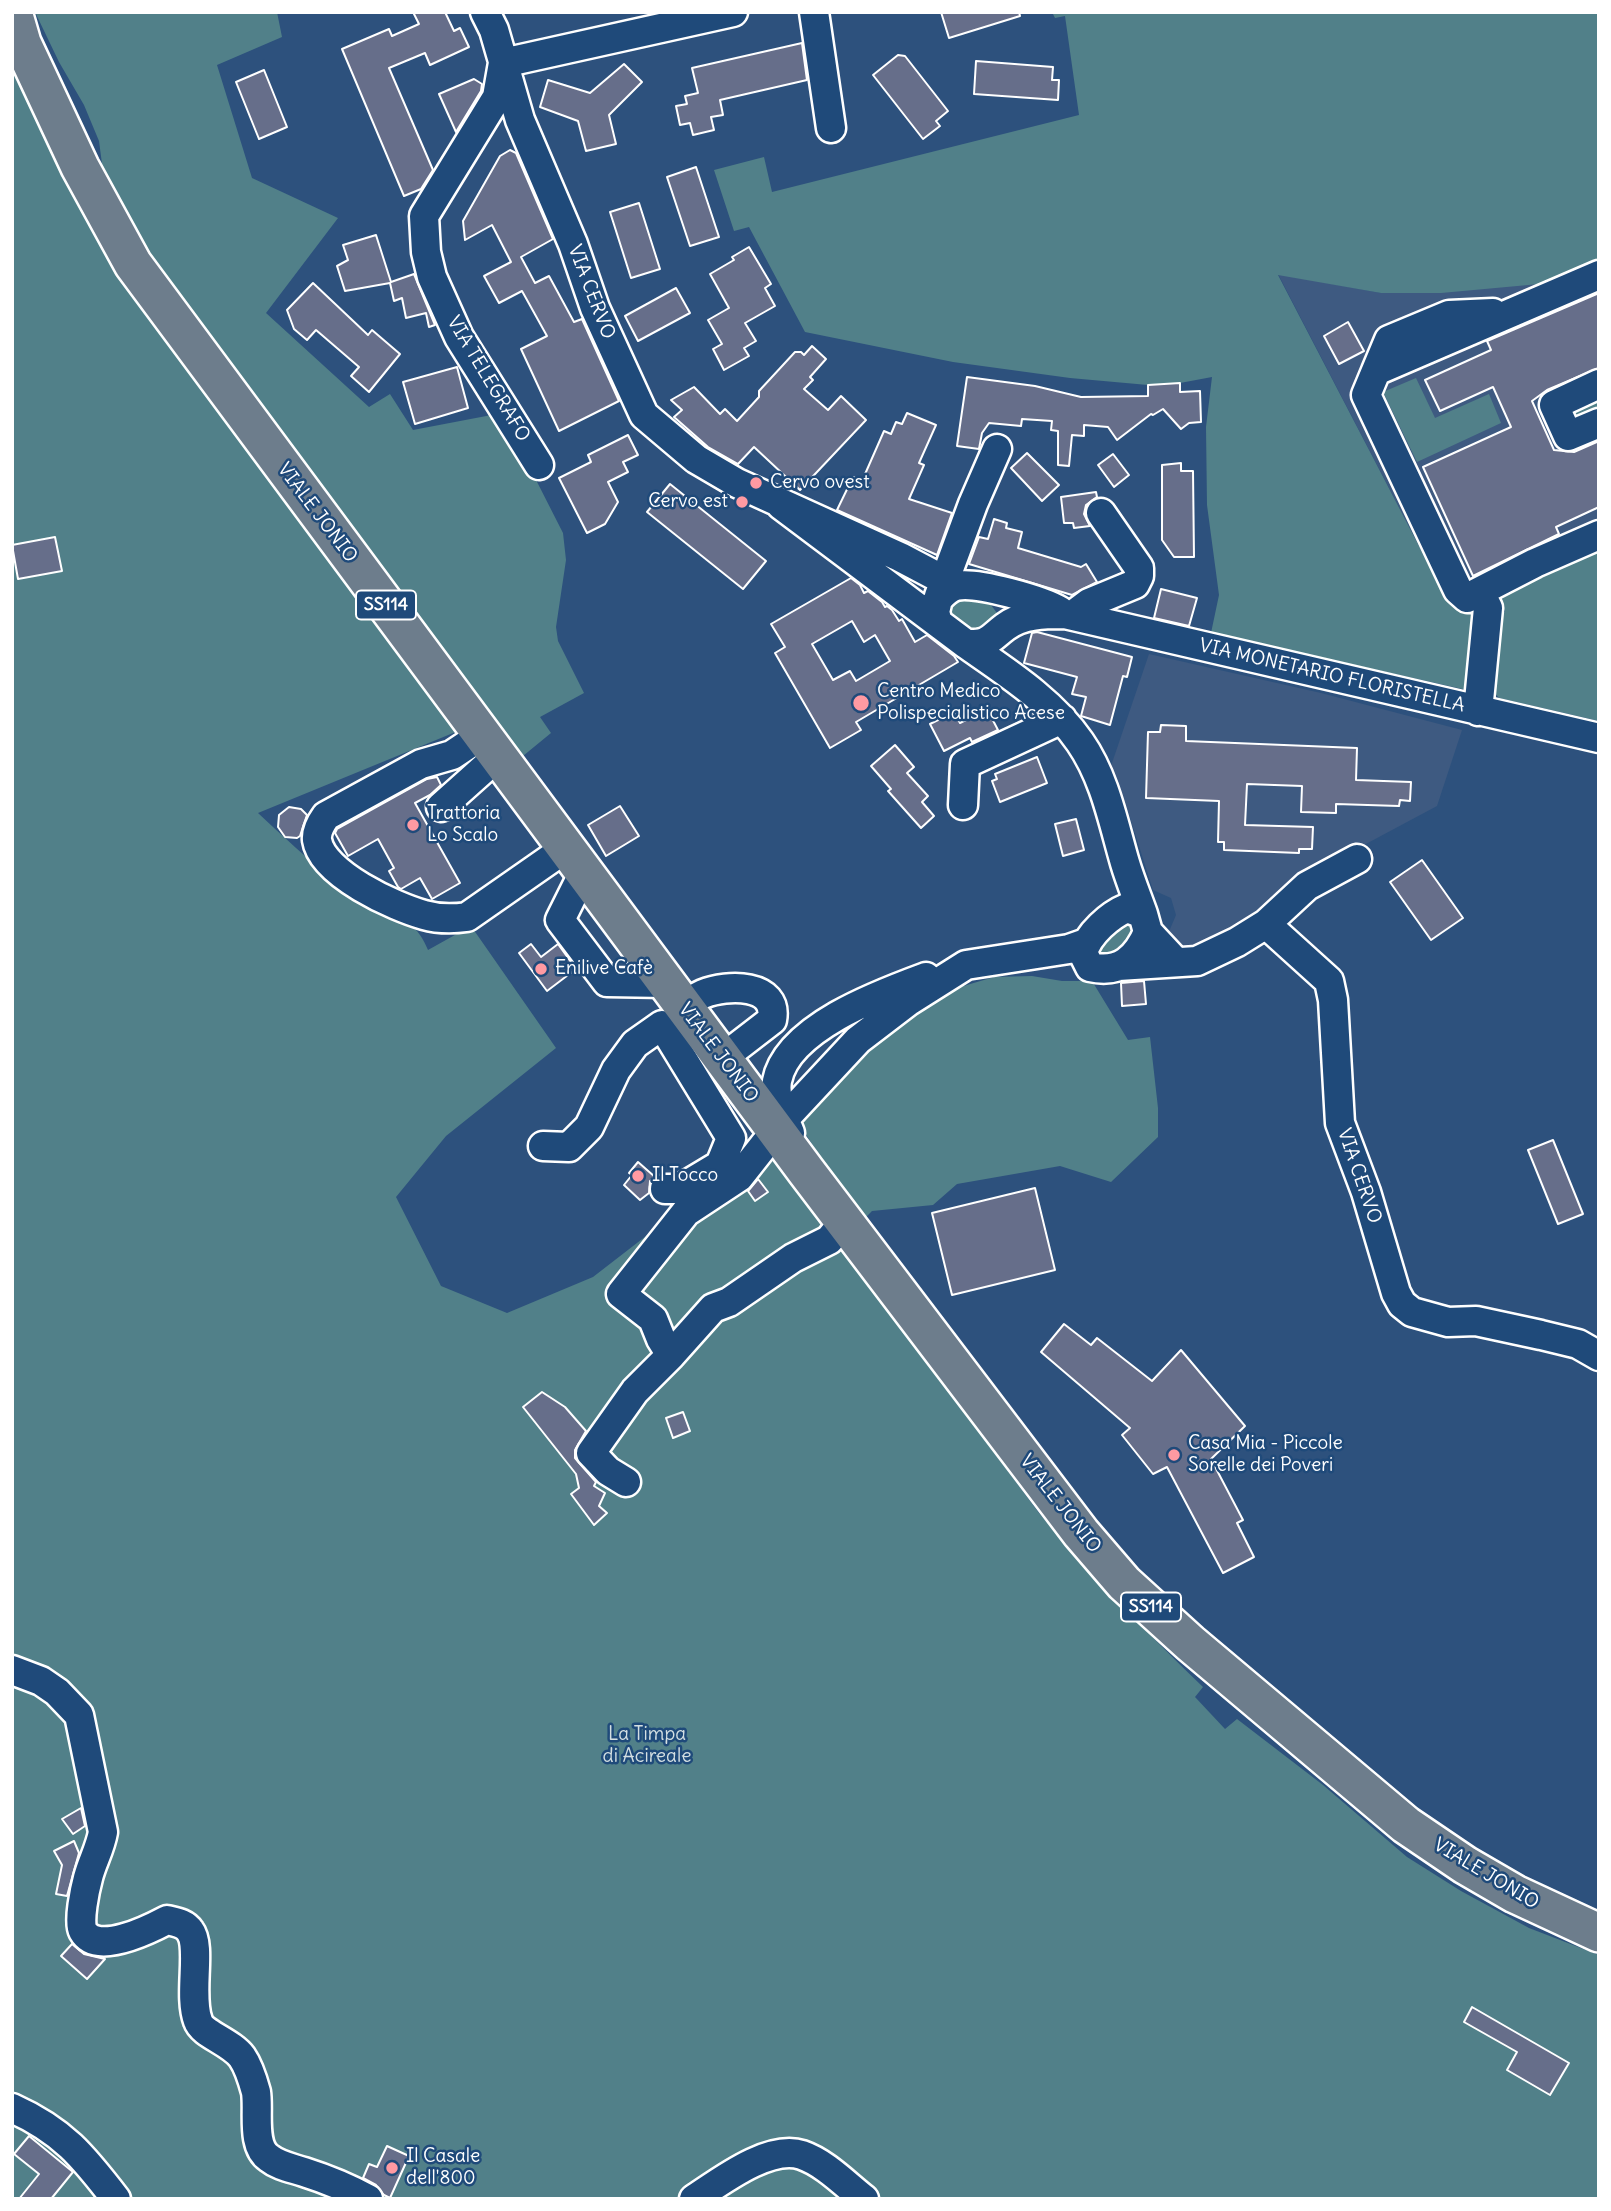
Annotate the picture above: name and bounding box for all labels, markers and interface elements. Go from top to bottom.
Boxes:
street label: VIA CERVO [563,242,619,342]
street label: VIA TELEGRAFO [442,312,534,446]
street label: VIALE JONIO [272,459,362,567]
place label: Cervo ovest [770,472,870,494]
marker: Cervo ovest [748,475,764,491]
place label: Cervo est [648,491,728,513]
marker: Cervo est [734,494,750,510]
road number: SS114 [356,590,416,620]
street label: VIA MONETARIO FLORISTELLA [1197,634,1467,718]
place label: Centro Medico Polispecialistico Acese [877,681,1065,725]
marker: Centro Medico Polispecialistico Acese [851,693,871,713]
place label: Trattoria Lo Scalo [427,803,500,847]
marker: Trattoria Lo Scalo [405,817,421,833]
place label: Enilive Cafè [555,958,653,980]
marker: Enilive Cafè [533,961,549,977]
street label: VIALE JONIO [673,999,763,1107]
street label: VIA CERVO [1332,1126,1386,1226]
place label: Il Tocco [652,1165,718,1187]
marker: Il Tocco [630,1168,646,1184]
place label: Casa Mia - Piccole Sorelle dei Poveri [1188,1433,1343,1477]
marker: Casa Mia - Piccole Sorelle dei Poveri [1166,1447,1182,1463]
street label: VIALE JONIO [1014,1450,1106,1558]
road number: SS114 [1121,1592,1181,1622]
park label: La Timpa di Acireale [603,1724,691,1768]
street label: VIALE JONIO [1429,1834,1543,1914]
place label: Il Casale dell'800 [406,2146,480,2190]
marker: Il Casale dell'800 [384,2160,400,2176]

